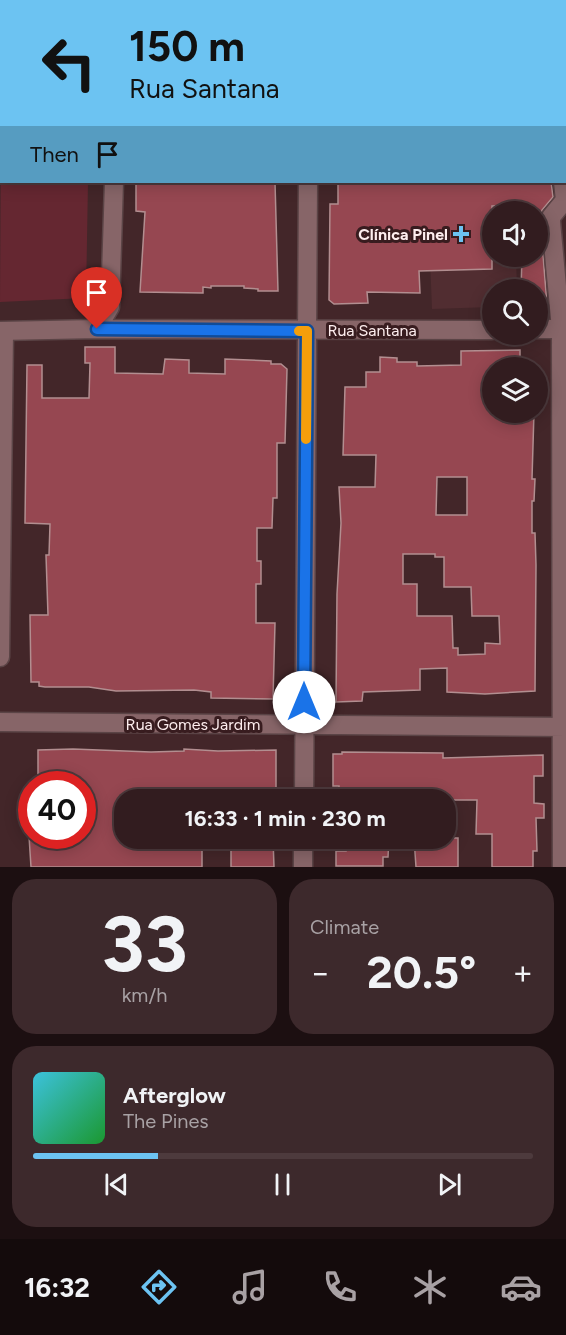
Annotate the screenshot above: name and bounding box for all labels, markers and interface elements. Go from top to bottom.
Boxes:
text: 150 m [129,21,245,72]
icon: left [30,24,108,102]
text: Rua Santana [129,72,280,105]
icon: arrive [91,138,124,171]
text: Then [30,141,79,168]
map controls [482,201,548,423]
button: sound [482,201,548,267]
place label: Clínica Pinel [358,225,448,244]
marker: Clínica Pinel [452,225,470,243]
pin [71,267,122,329]
icon: arrive [80,276,113,309]
button: search [482,279,548,345]
street label: Rua Santana [327,321,417,340]
button: layers [482,357,548,423]
position arrow [272,670,336,734]
street label: Rua Gomes Jardim [126,715,260,734]
speed limit sign: 40 [18,771,96,849]
text: 16:33 · 1 min · 230 m [184,805,386,832]
text: 33 [101,897,188,991]
text: Climate [310,915,379,939]
text: 20.5° [367,945,476,999]
text: − [310,953,331,992]
text: + [512,953,533,992]
text: km/h [122,983,167,1007]
text: Afterglow [123,1082,226,1109]
text: The Pines [123,1109,209,1133]
icon: previous [100,1168,133,1201]
icon: pause [266,1168,299,1201]
icon: next [433,1168,466,1201]
icon: directions [138,1266,180,1308]
icon: music [229,1266,271,1308]
icon: phone [319,1266,361,1308]
icon: climate [409,1266,451,1308]
icon: car [500,1266,542,1308]
text: 16:32 [24,1271,90,1304]

